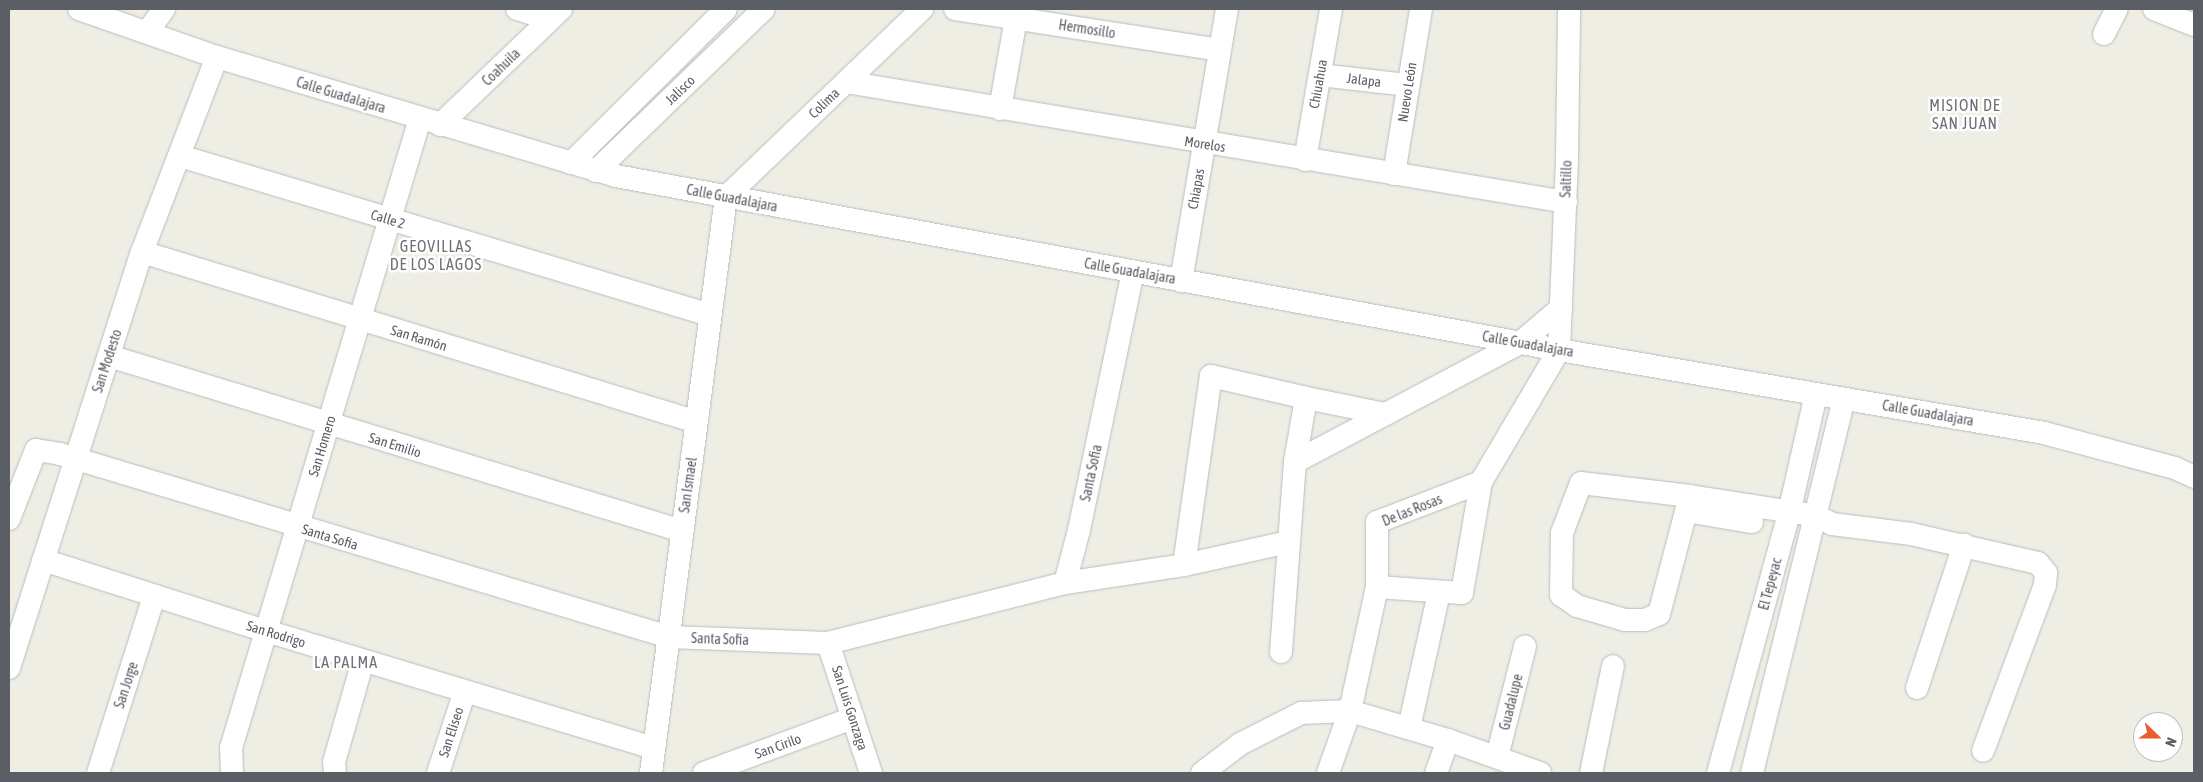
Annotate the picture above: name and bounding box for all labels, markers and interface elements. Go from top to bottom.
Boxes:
street label: Hermosillo [1057,16,1117,42]
street label: Coahuila [478,45,524,89]
street label: Chiuahua [1305,58,1331,110]
street label: Nuevo León [1394,61,1420,123]
street label: Jalapa [1346,70,1382,90]
street label: Jalisco [662,72,698,108]
street label: Calle Guadalajara [294,73,388,117]
street label: Colima [805,84,843,122]
district label: MISION DE SAN JUAN [1928,95,2002,133]
street label: Morelos [1183,132,1227,156]
street label: Saltillo [1557,160,1575,198]
street label: Chiapas [1184,167,1208,211]
street label: Calle Guadalajara [685,181,779,215]
street label: Calle 2 [369,206,407,232]
district label: GEOVILLAS DE LOS LAGOS [388,236,484,274]
street label: Calle Guadalajara [1083,255,1177,287]
street label: San Ramón [389,321,449,355]
street label: San Modesto [89,327,125,395]
street label: Calle Guadalajara [1481,328,1575,360]
street label: Calle Guadalajara [1881,397,1975,429]
street label: San Homero [305,413,339,479]
street label: San Emilio [367,429,423,461]
street label: Santa Sofia [1077,443,1105,503]
street label: San Ismael [676,456,700,514]
street label: De las Rosas [1380,490,1444,530]
street label: Santa Sofia [300,521,360,553]
street label: El Tepeyac [1755,556,1785,612]
street label: San Rodrigo [244,617,308,651]
street label: Santa Sofia [691,630,749,648]
district label: LA PALMA [313,652,379,672]
street label: San Jorge [111,660,141,710]
street label: San Luis Gonzaga [828,664,872,752]
street label: Guadalupe [1496,672,1526,732]
street label: San Eliseo [435,705,467,759]
north arrow [2133,712,2183,762]
street label: San Cirilo [753,730,803,762]
text: N [2162,735,2180,749]

